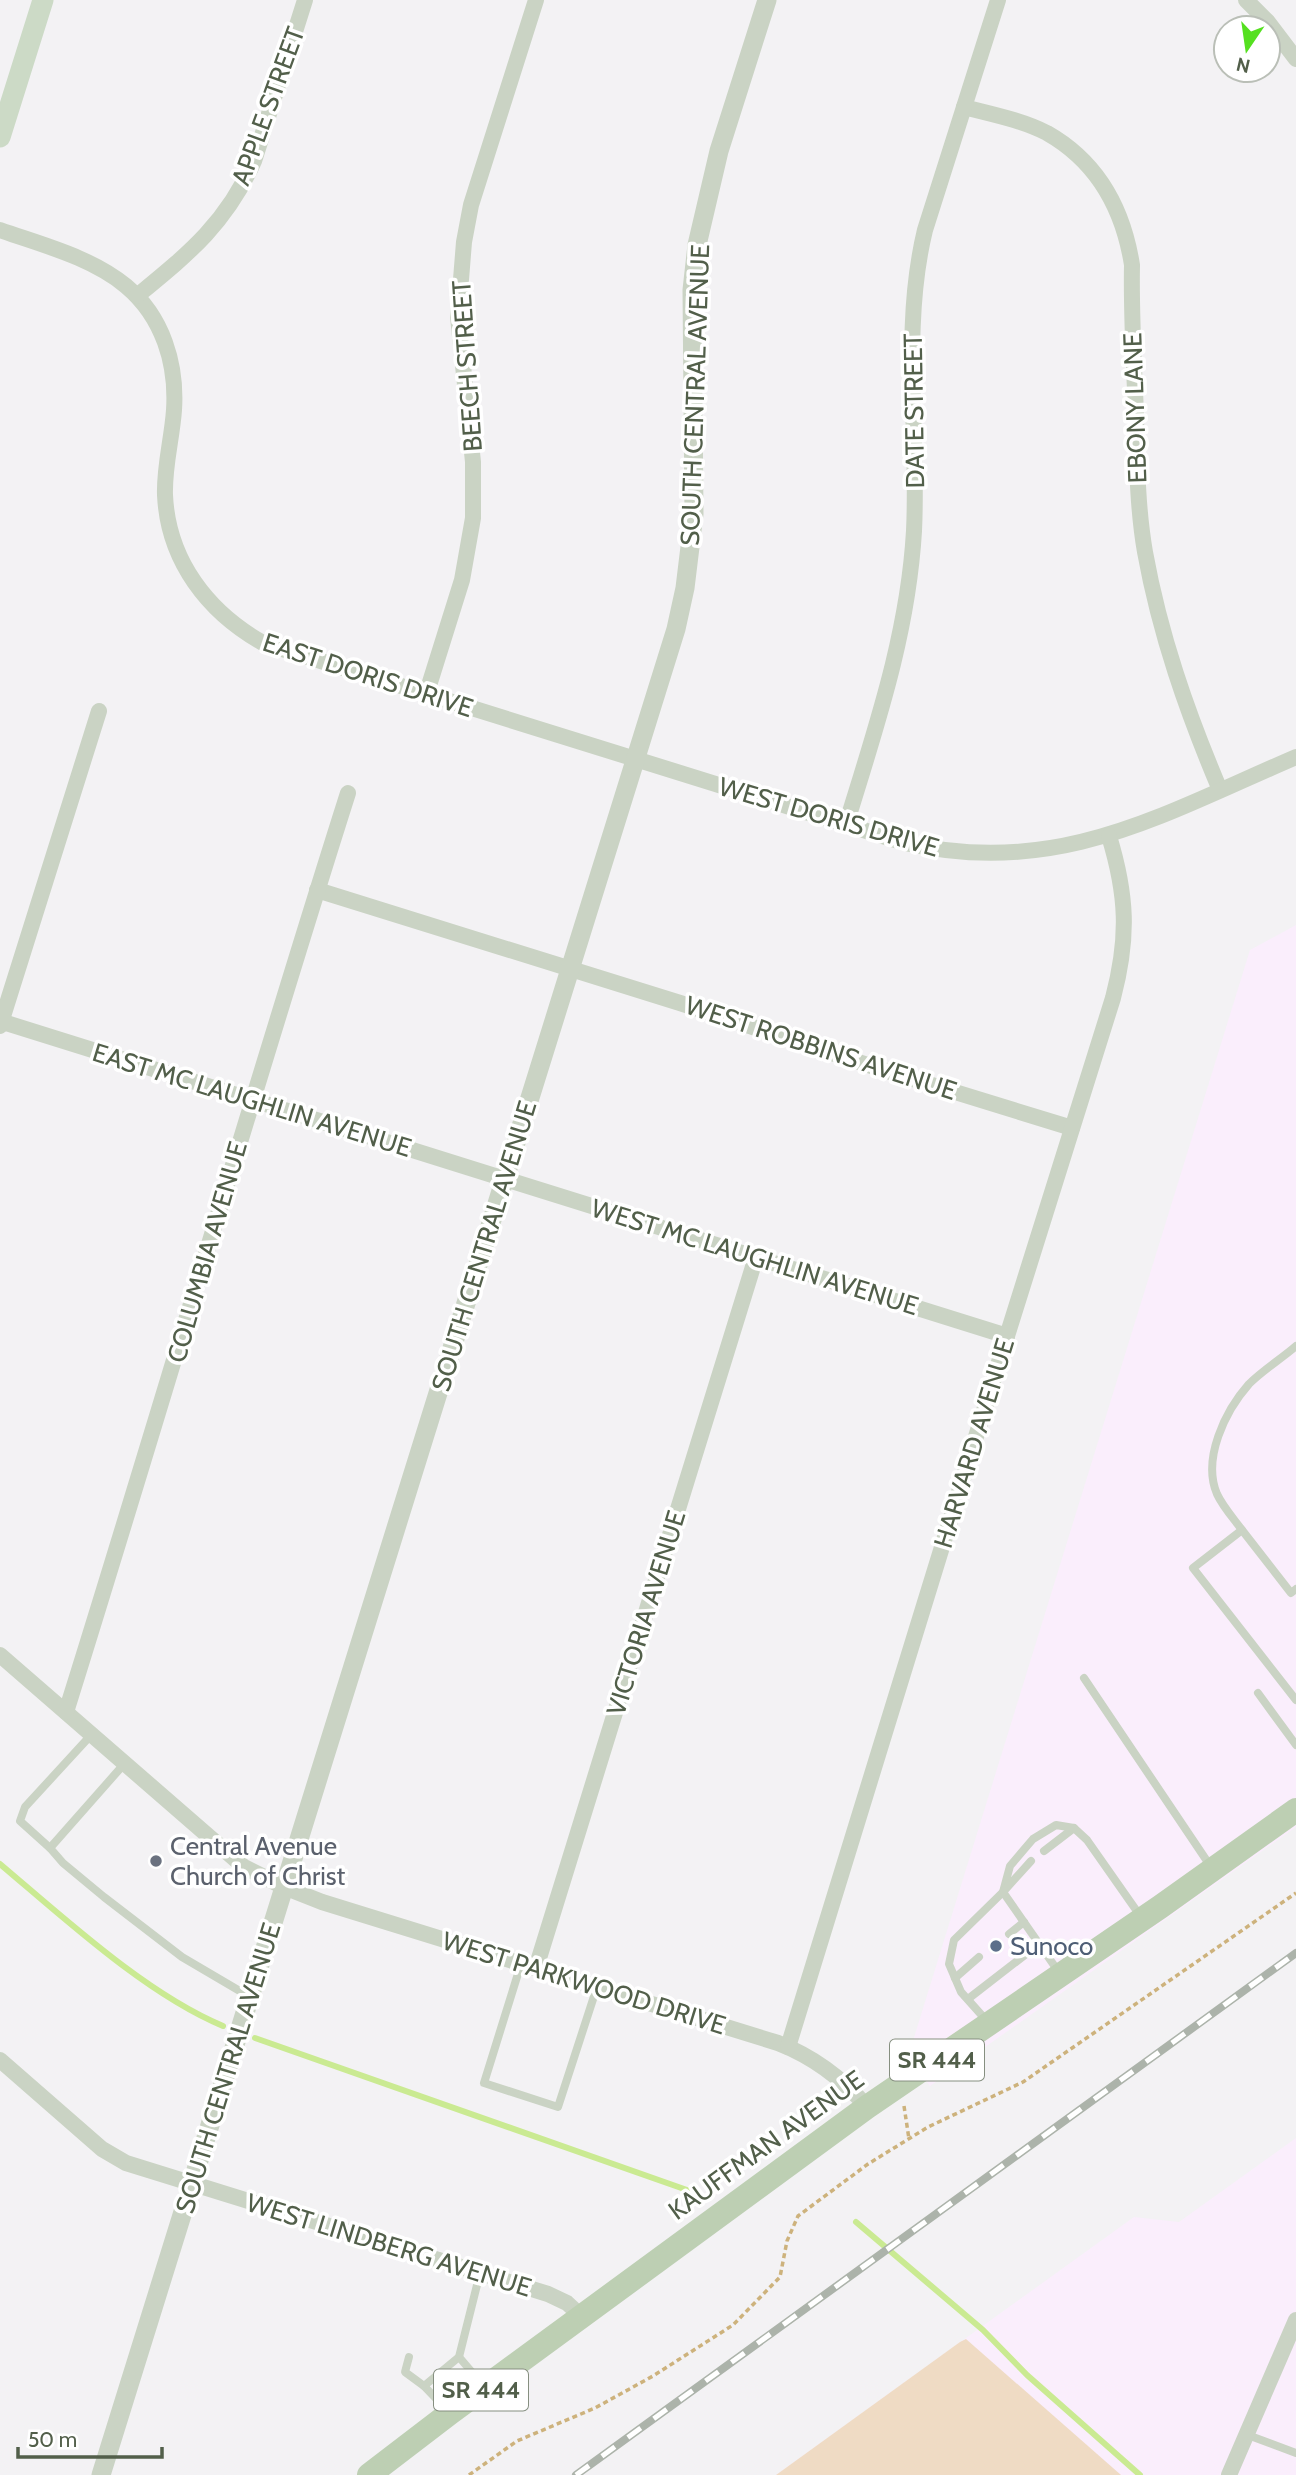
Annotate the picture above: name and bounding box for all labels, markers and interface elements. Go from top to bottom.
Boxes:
north arrow [1212,14,1282,84]
street label: APPLE STREET [225,22,312,190]
text: N [1234,52,1252,78]
street label: SOUTH CENTRAL AVENUE [674,244,716,546]
street label: BEECH STREET [445,279,489,453]
street label: EBONY LANE [1116,332,1154,484]
street label: DATE STREET [897,333,931,489]
street label: EAST DORIS DRIVE [259,626,477,724]
street label: WEST DORIS DRIVE [715,770,943,864]
street label: WEST ROBBINS AVENUE [681,989,961,1107]
street label: EAST MC LAUGHLIN AVENUE [89,1036,415,1164]
street label: SOUTH CENTRAL AVENUE [425,1097,543,1395]
street label: COLUMBIA AVENUE [160,1138,254,1366]
street label: WEST MC LAUGHLIN AVENUE [588,1192,922,1322]
street label: HARVARD AVENUE [927,1334,1021,1552]
street label: VICTORIA AVENUE [600,1507,692,1719]
place label: Central Avenue Church of Christ [170,1830,346,1892]
marker: Central Avenue Church of Christ [148,1853,164,1869]
street label: SOUTH CENTRAL AVENUE [169,1919,287,2217]
street label: WEST PARKWOOD DRIVE [438,1925,730,2041]
place label: Sunoco [1010,1930,1093,1962]
marker: Sunoco [988,1938,1004,1954]
road number: SR 444 [890,2039,984,2080]
street label: KAUFFMAN AVENUE [662,2063,870,2227]
street label: WEST LINDBERG AVENUE [243,2186,535,2304]
road number: SR 444 [434,2370,528,2410]
scale bar [18,2416,161,2460]
text: 50 m [28,2427,77,2452]

